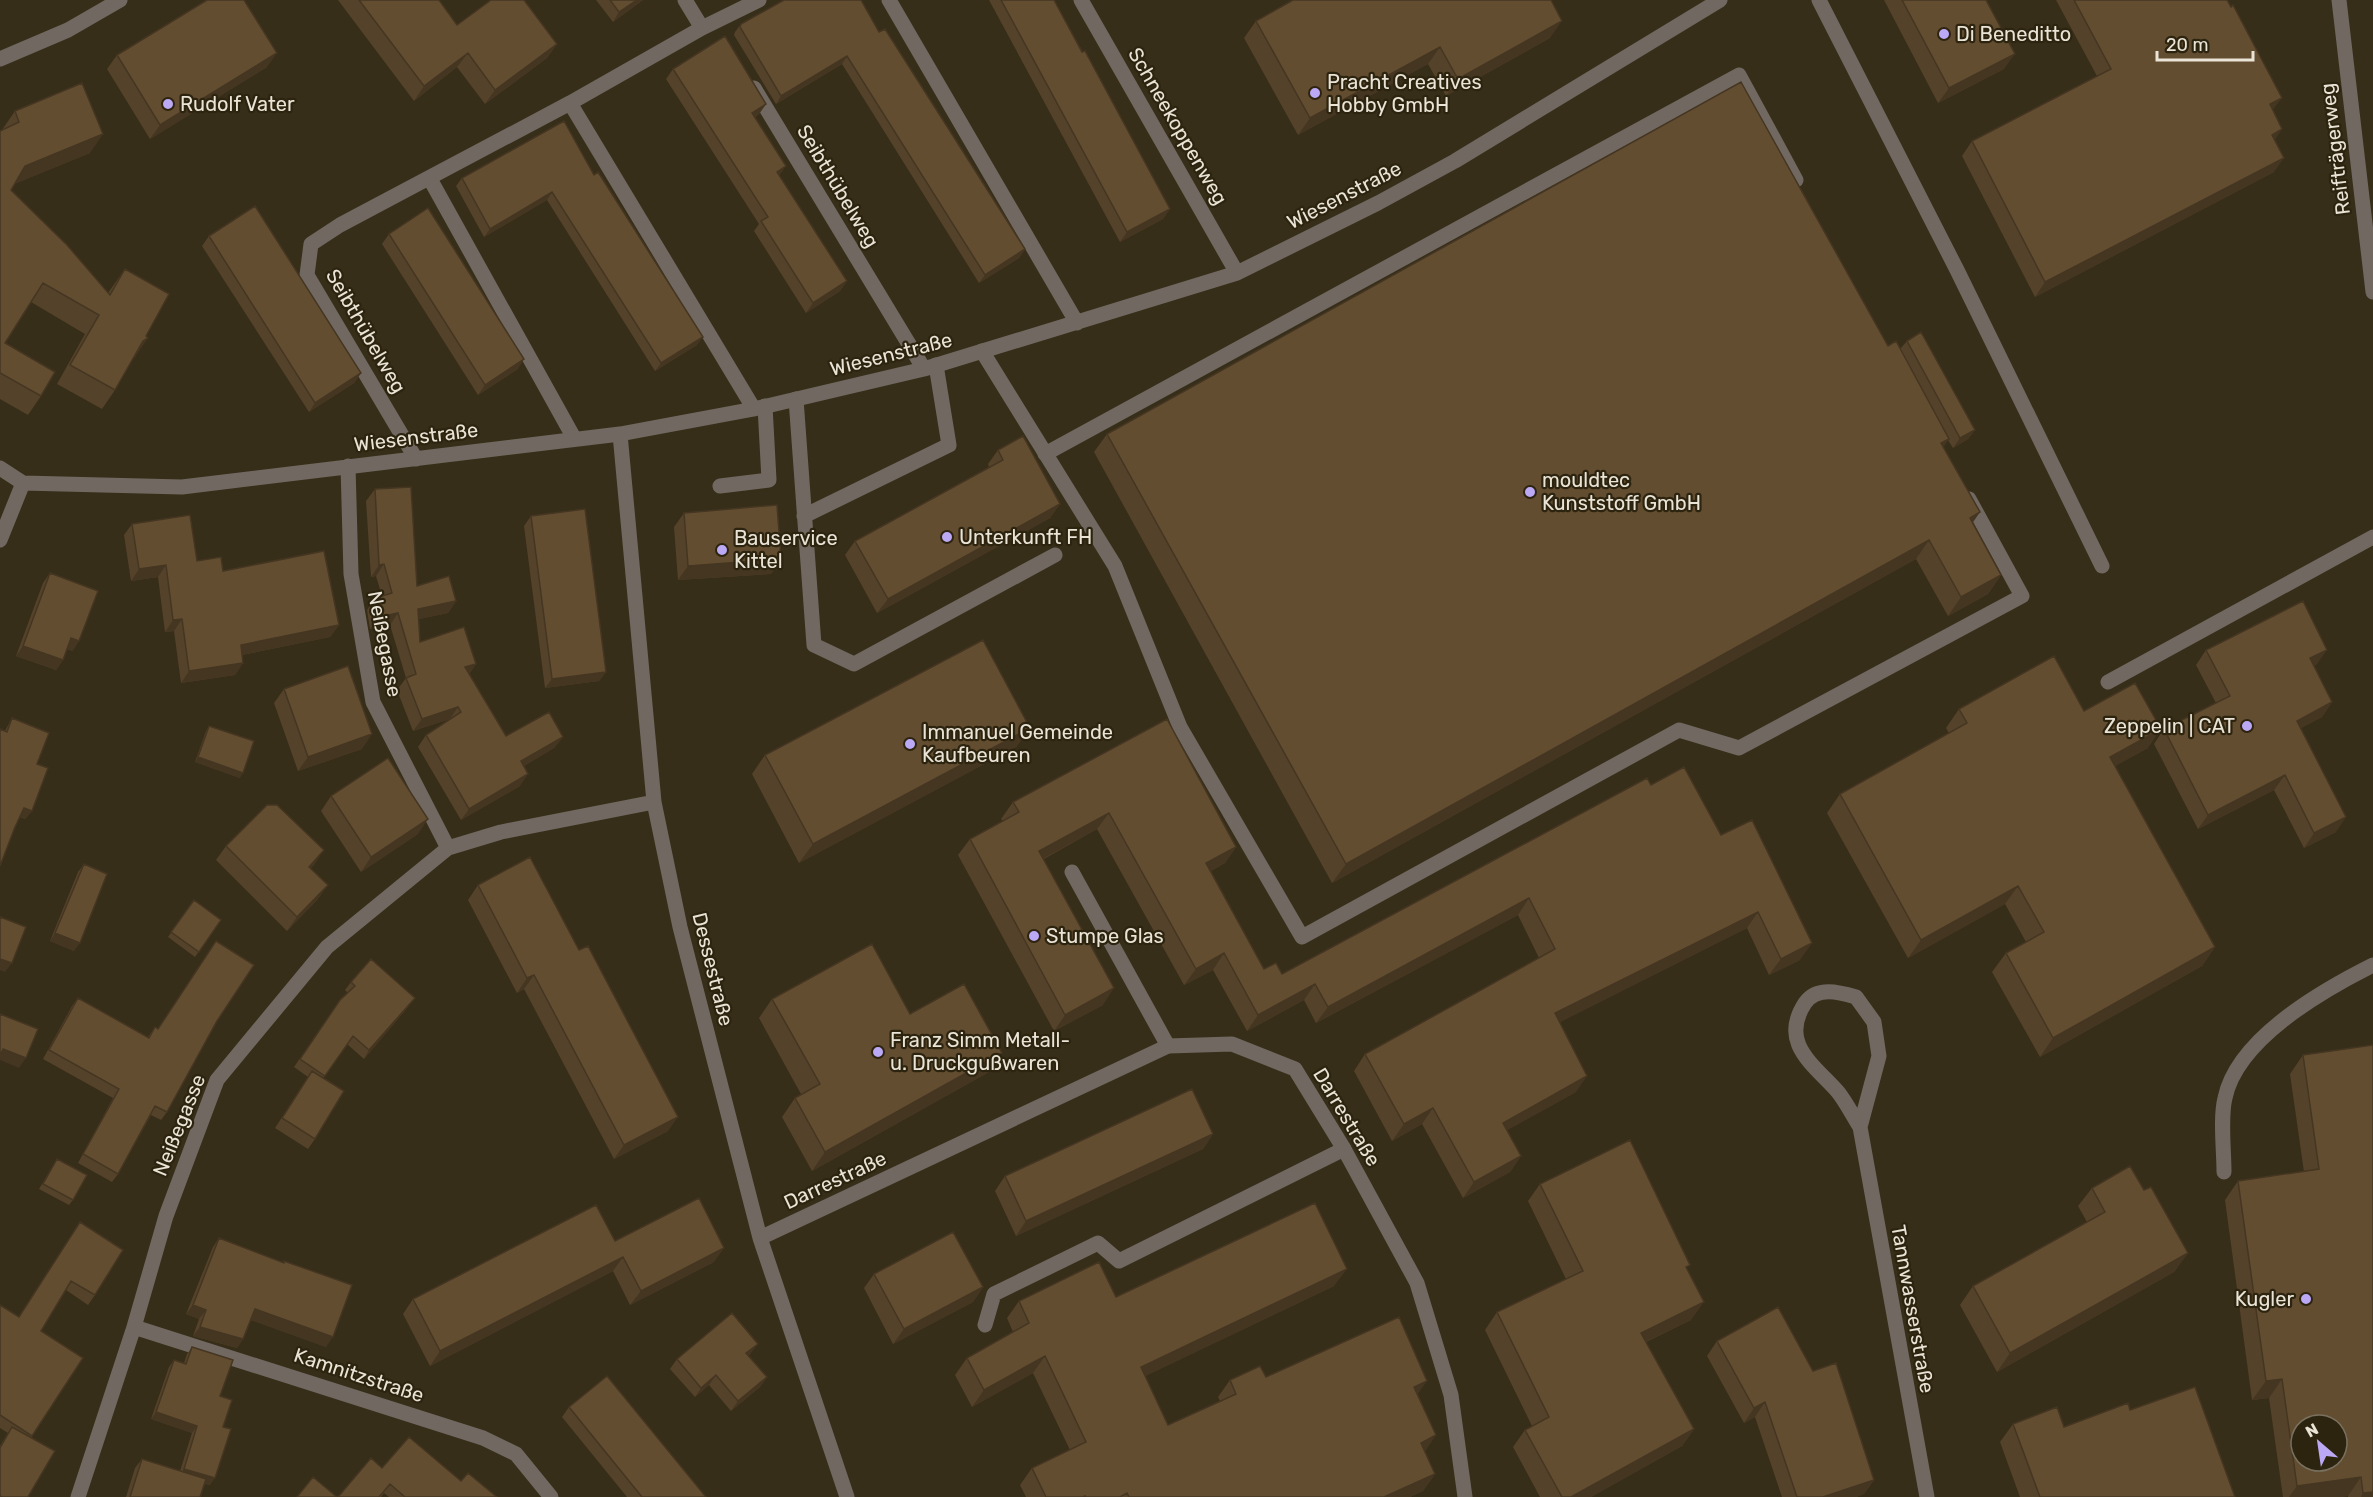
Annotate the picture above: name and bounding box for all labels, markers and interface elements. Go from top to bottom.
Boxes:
place label: Di Beneditto [1956,22,2071,46]
scale bar [2157,24,2253,62]
marker: Di Beneditto [1937,27,1951,41]
text: 20 m [2166,34,2208,56]
street label: Schneekoppenweg [1123,43,1233,209]
place label: Pracht Creatives Hobby GmbH [1327,70,1482,117]
street label: Reifträgerweg [2315,82,2355,216]
marker: Pracht Creatives Hobby GmbH [1308,86,1322,100]
place label: Rudolf Vater [180,92,295,116]
marker: Rudolf Vater [161,97,175,111]
street label: Seibthübelweg [792,120,884,252]
street label: Wiesenstraße [1283,156,1405,234]
street label: Seibthübelweg [321,265,411,397]
street label: Wiesenstraße [827,327,955,381]
street label: Wiesenstraße [352,417,480,457]
place label: mouldtec Kunststoff GmbH [1542,468,1701,515]
marker: mouldtec Kunststoff GmbH [1523,485,1537,499]
place label: Unterkunft FH [959,525,1092,549]
place label: Bauservice Kittel [734,526,838,573]
marker: Unterkunft FH [940,530,954,544]
marker: Bauservice Kittel [715,543,729,557]
street label: Neißegasse [363,589,407,699]
place label: Zeppelin | CAT [2104,714,2235,738]
marker: Zeppelin | CAT [2240,719,2254,733]
place label: Immanuel Gemeinde Kaufbeuren [922,720,1113,767]
marker: Immanuel Gemeinde Kaufbeuren [903,737,917,751]
street label: Dessestraße [687,910,739,1028]
place label: Stumpe Glas [1046,924,1164,948]
marker: Stumpe Glas [1027,929,1041,943]
place label: Franz Simm Metall- u. Druckgußwaren [890,1028,1070,1075]
marker: Franz Simm Metall- u. Druckgußwaren [871,1045,885,1059]
street label: Darrestraße [1308,1063,1386,1171]
street label: Neißegasse [148,1071,210,1179]
street label: Darrestraße [780,1146,890,1214]
street label: Tannwasserstraße [1886,1223,1940,1395]
place label: Kugler [2235,1287,2294,1311]
marker: Kugler [2299,1292,2313,1306]
street label: Kamnitzstraße [291,1343,427,1407]
north arrow [2289,1413,2349,1473]
text: N [2302,1419,2322,1441]

